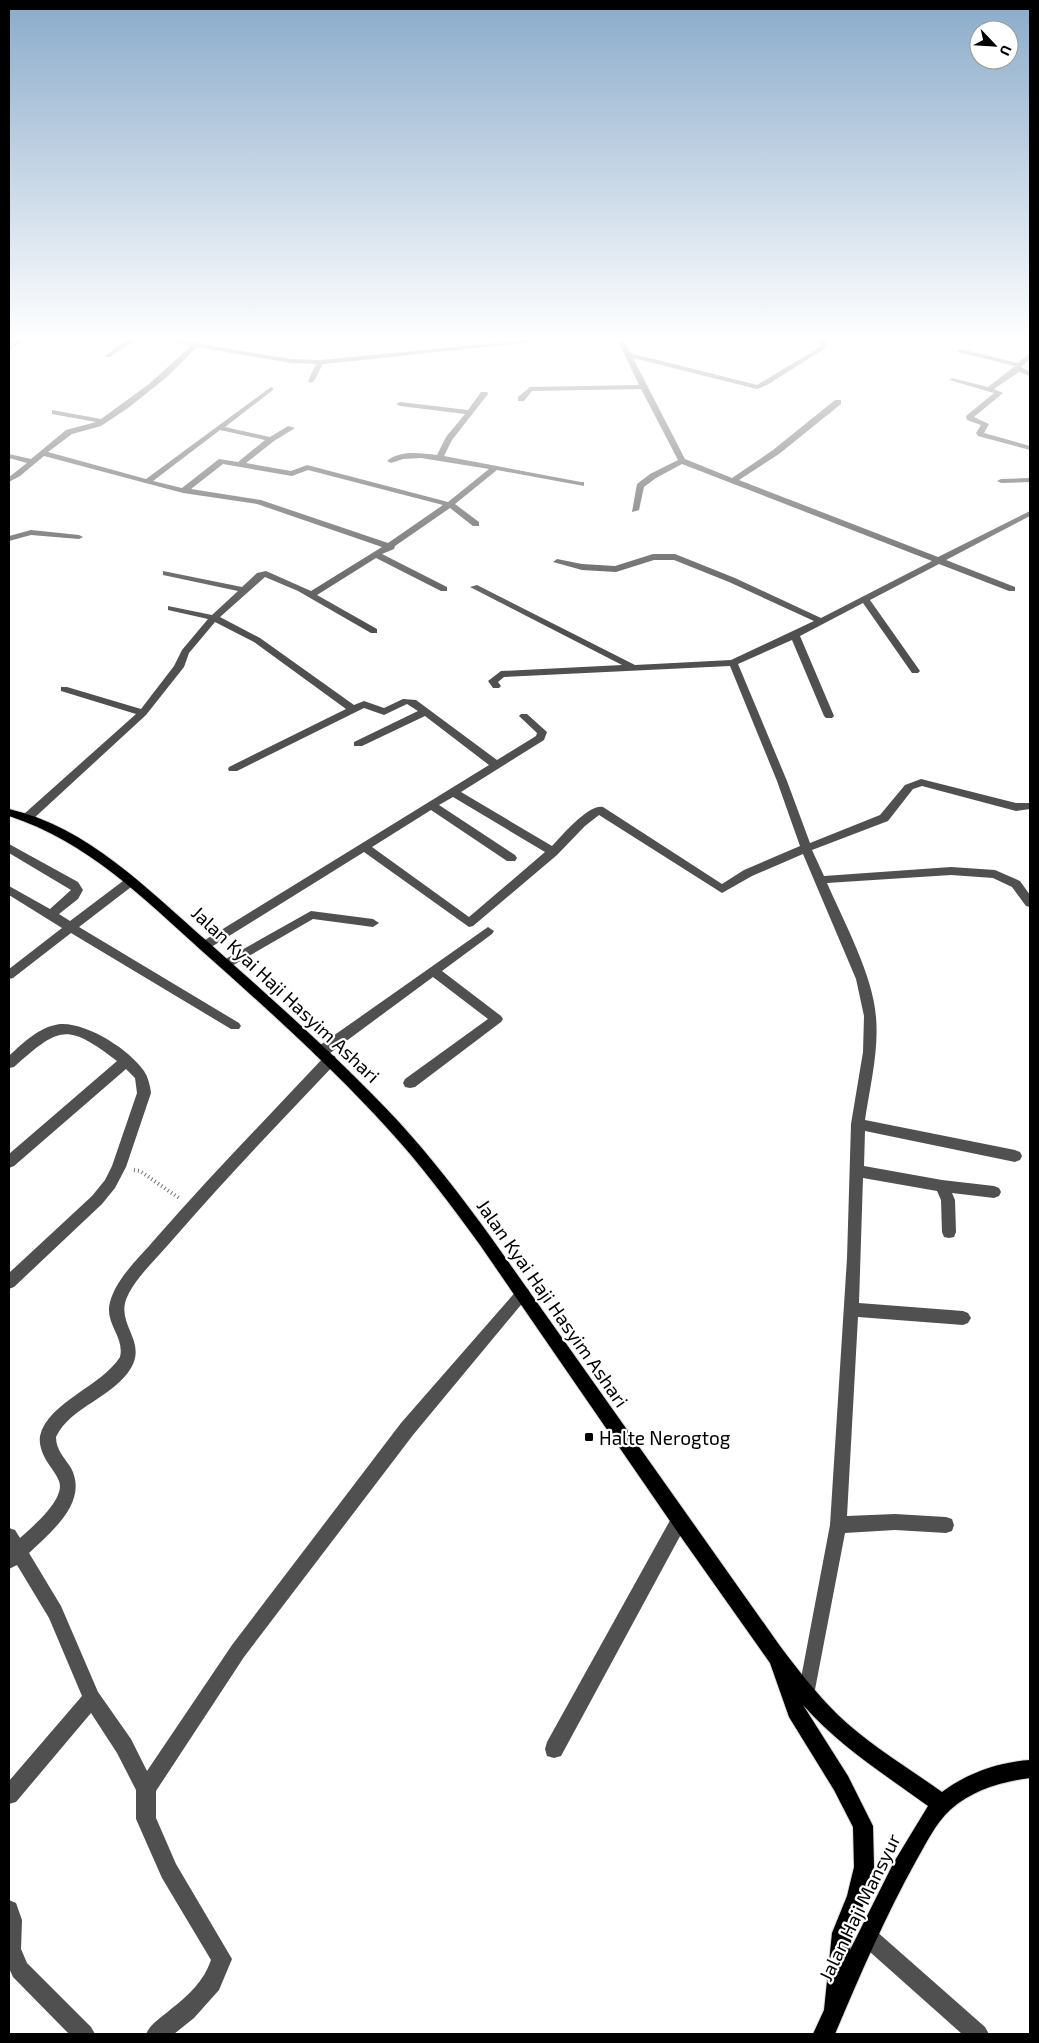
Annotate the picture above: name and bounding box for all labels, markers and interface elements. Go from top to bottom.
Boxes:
north arrow [969,20,1019,70]
text: U [997,43,1016,59]
street label: Jalan Kyai Haji Hasyim Ashari [187,901,385,1087]
street label: Jalan Kyai Haji Hasyim Ashari [472,1195,634,1411]
place label: Halte Nerogtog [599,1426,731,1449]
marker: Halte Nerogtog [583,1431,595,1443]
street label: Jalan Haji Mansyur [813,1829,905,1985]

